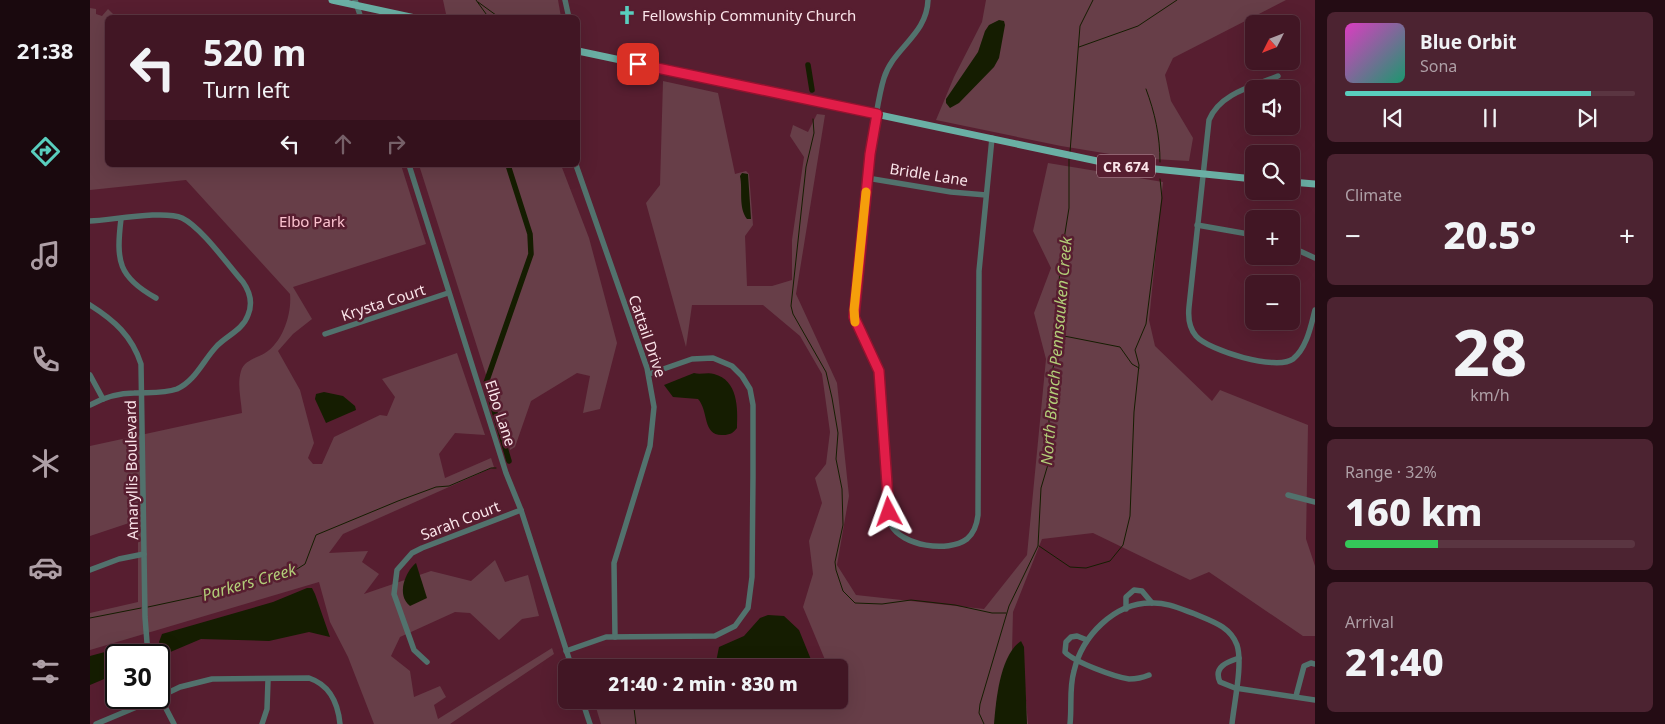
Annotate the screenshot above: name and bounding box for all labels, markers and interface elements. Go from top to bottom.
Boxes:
church icon: Fellowship Community Church [616,4,638,26]
place label: Fellowship Community Church [642,5,856,25]
north arrow [1245,15,1300,70]
map controls [1245,15,1300,330]
text: 520 m [203,29,306,76]
text: Blue Orbit [1420,29,1516,55]
text: 21:38 [17,35,73,65]
icon: left [120,35,185,100]
pin [617,43,659,85]
icon: arrive [624,50,652,78]
text: Sona [1420,55,1457,77]
text: Turn left [203,74,290,104]
button: sound [1245,80,1300,135]
icon: previous [1379,104,1407,132]
icon: pause [1476,104,1504,132]
icon: next [1573,104,1601,132]
icon: left [276,130,304,158]
icon: ahead [329,130,357,158]
icon: right [382,130,410,158]
icon: directions [28,134,63,169]
button: search [1245,145,1300,200]
road number: CR 674 [1097,154,1155,178]
street label: Bridle Lane [888,158,970,190]
text: Climate [1345,184,1402,206]
text: 20.5° [1444,208,1536,260]
button: + [1245,210,1300,265]
park label: Elbo Park [279,211,345,231]
text: − [1345,216,1361,254]
text: + [1619,216,1635,254]
water label: North Branch Pennsauken Creek [1035,235,1077,466]
icon: music [28,238,63,273]
button: − [1245,275,1300,330]
street label: Krysta Court [338,279,428,325]
street label: Cattail Drive [625,292,671,380]
text: 28 [1453,307,1527,395]
icon: phone [28,342,63,377]
street label: Elbo Lane [481,377,521,449]
text: km/h [1470,384,1510,406]
street label: Amaryllis Boulevard [120,400,142,540]
icon: climate [28,446,63,481]
text: Range · 32% [1345,461,1437,483]
position arrow [862,485,914,537]
text: 160 km [1345,485,1483,537]
street label: Sarah Court [417,495,503,544]
icon: car [28,550,63,585]
water label: Parkers Creek [199,558,300,606]
text: Arrival [1345,611,1394,633]
text: 21:40 [1345,635,1444,687]
speed limit sign: 30 [105,644,170,709]
icon: filters [28,654,63,689]
text: 21:40 · 2 min · 830 m [608,671,798,697]

